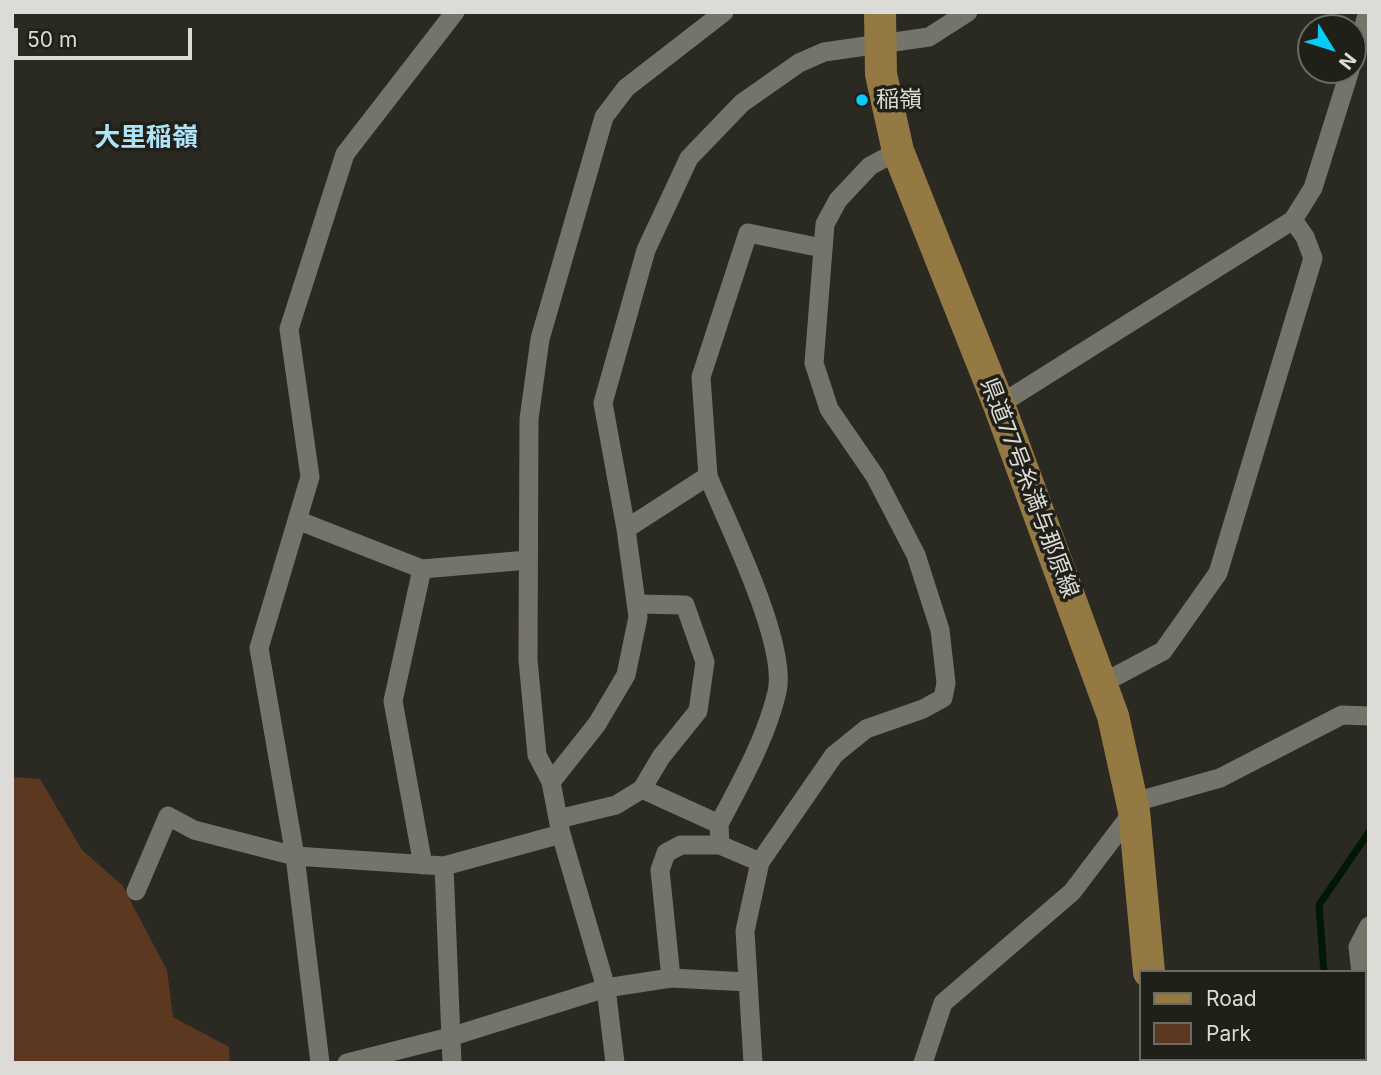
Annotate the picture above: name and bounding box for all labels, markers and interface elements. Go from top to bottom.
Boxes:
scale bar [18,14,196,58]
north arrow [1297,14,1367,84]
text: 50 m [27,27,77,52]
text: N [1334,48,1361,74]
place label: 稲嶺 [876,86,922,114]
marker: 稲嶺 [854,92,870,108]
district label: 大里稲嶺 [94,122,198,154]
street label: 県道77号糸満与那原線 [974,374,1084,602]
legend [1140,970,1367,1061]
text: Road [1206,986,1257,1011]
text: Park [1206,1021,1251,1046]

